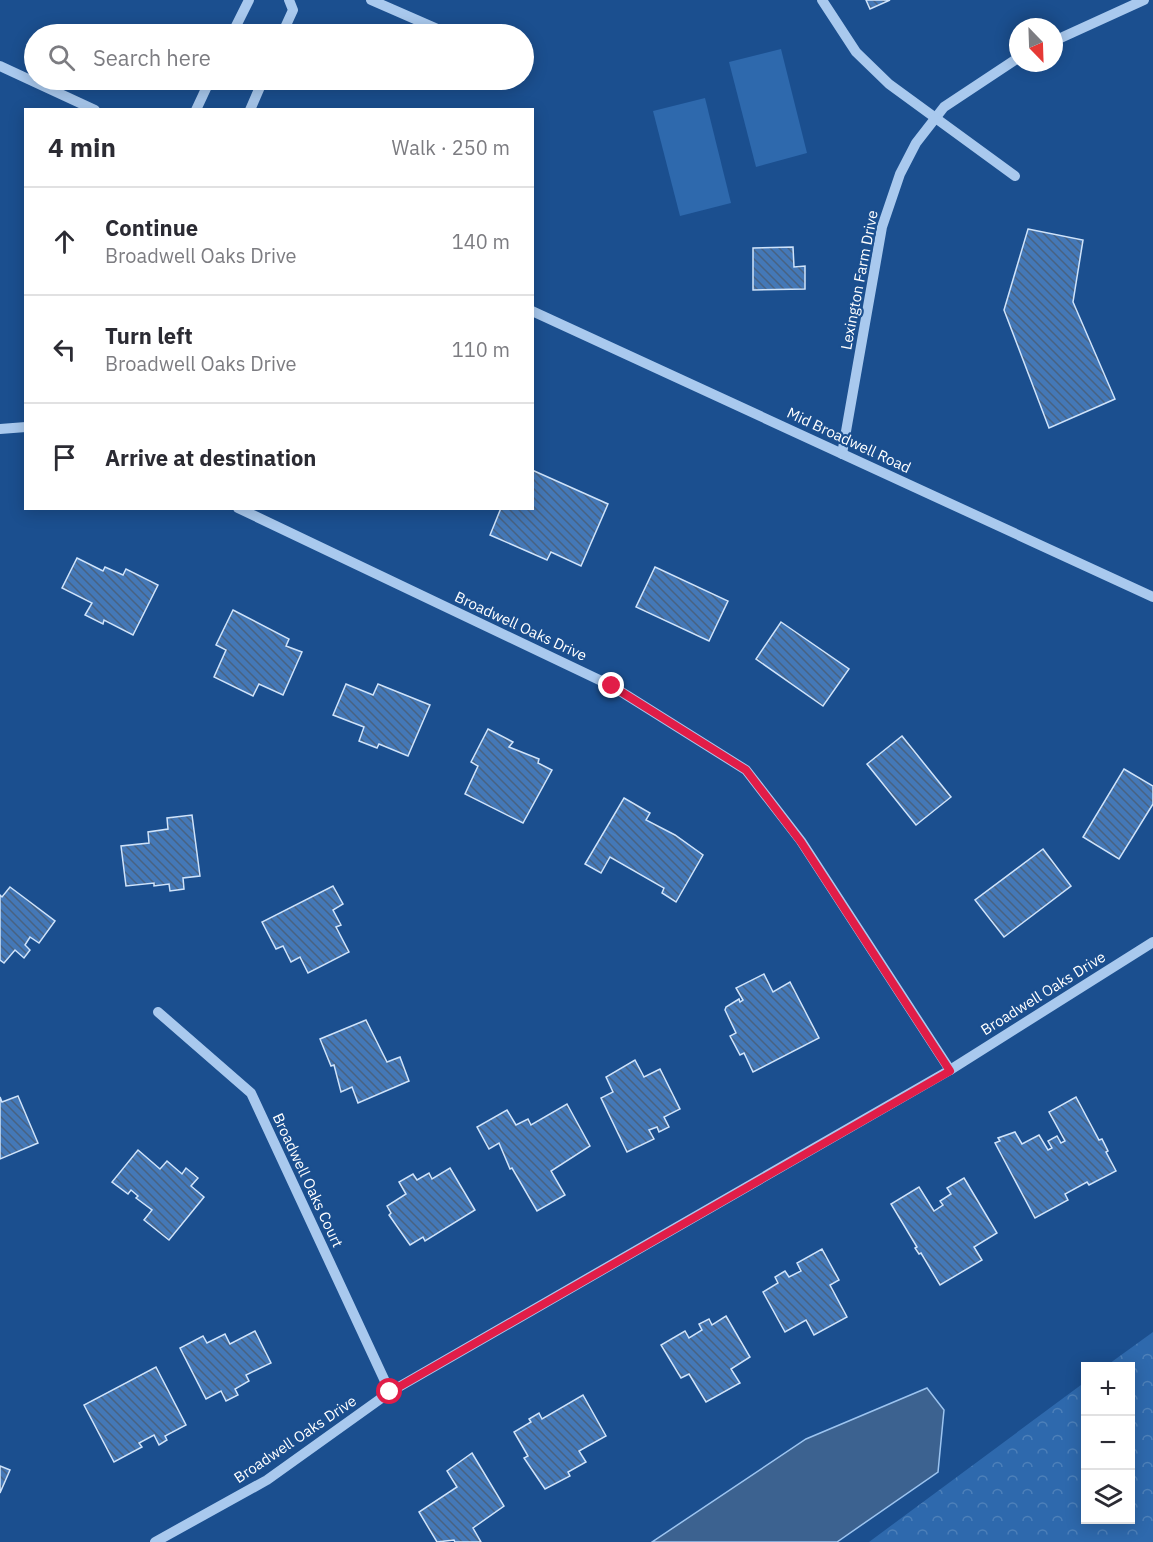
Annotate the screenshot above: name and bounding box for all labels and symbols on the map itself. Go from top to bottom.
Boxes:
north arrow [1009,18,1063,72]
street label: Lexington Farm Drive [836,209,882,351]
street label: Mid Broadwell Road [784,403,914,477]
street label: Broadwell Oaks Drive [452,587,590,665]
route end [598,672,624,698]
street label: Broadwell Oaks Drive [977,947,1109,1039]
street label: Broadwell Oaks Court [269,1110,347,1250]
route start [376,1378,402,1404]
street label: Broadwell Oaks Drive [230,1391,360,1487]

